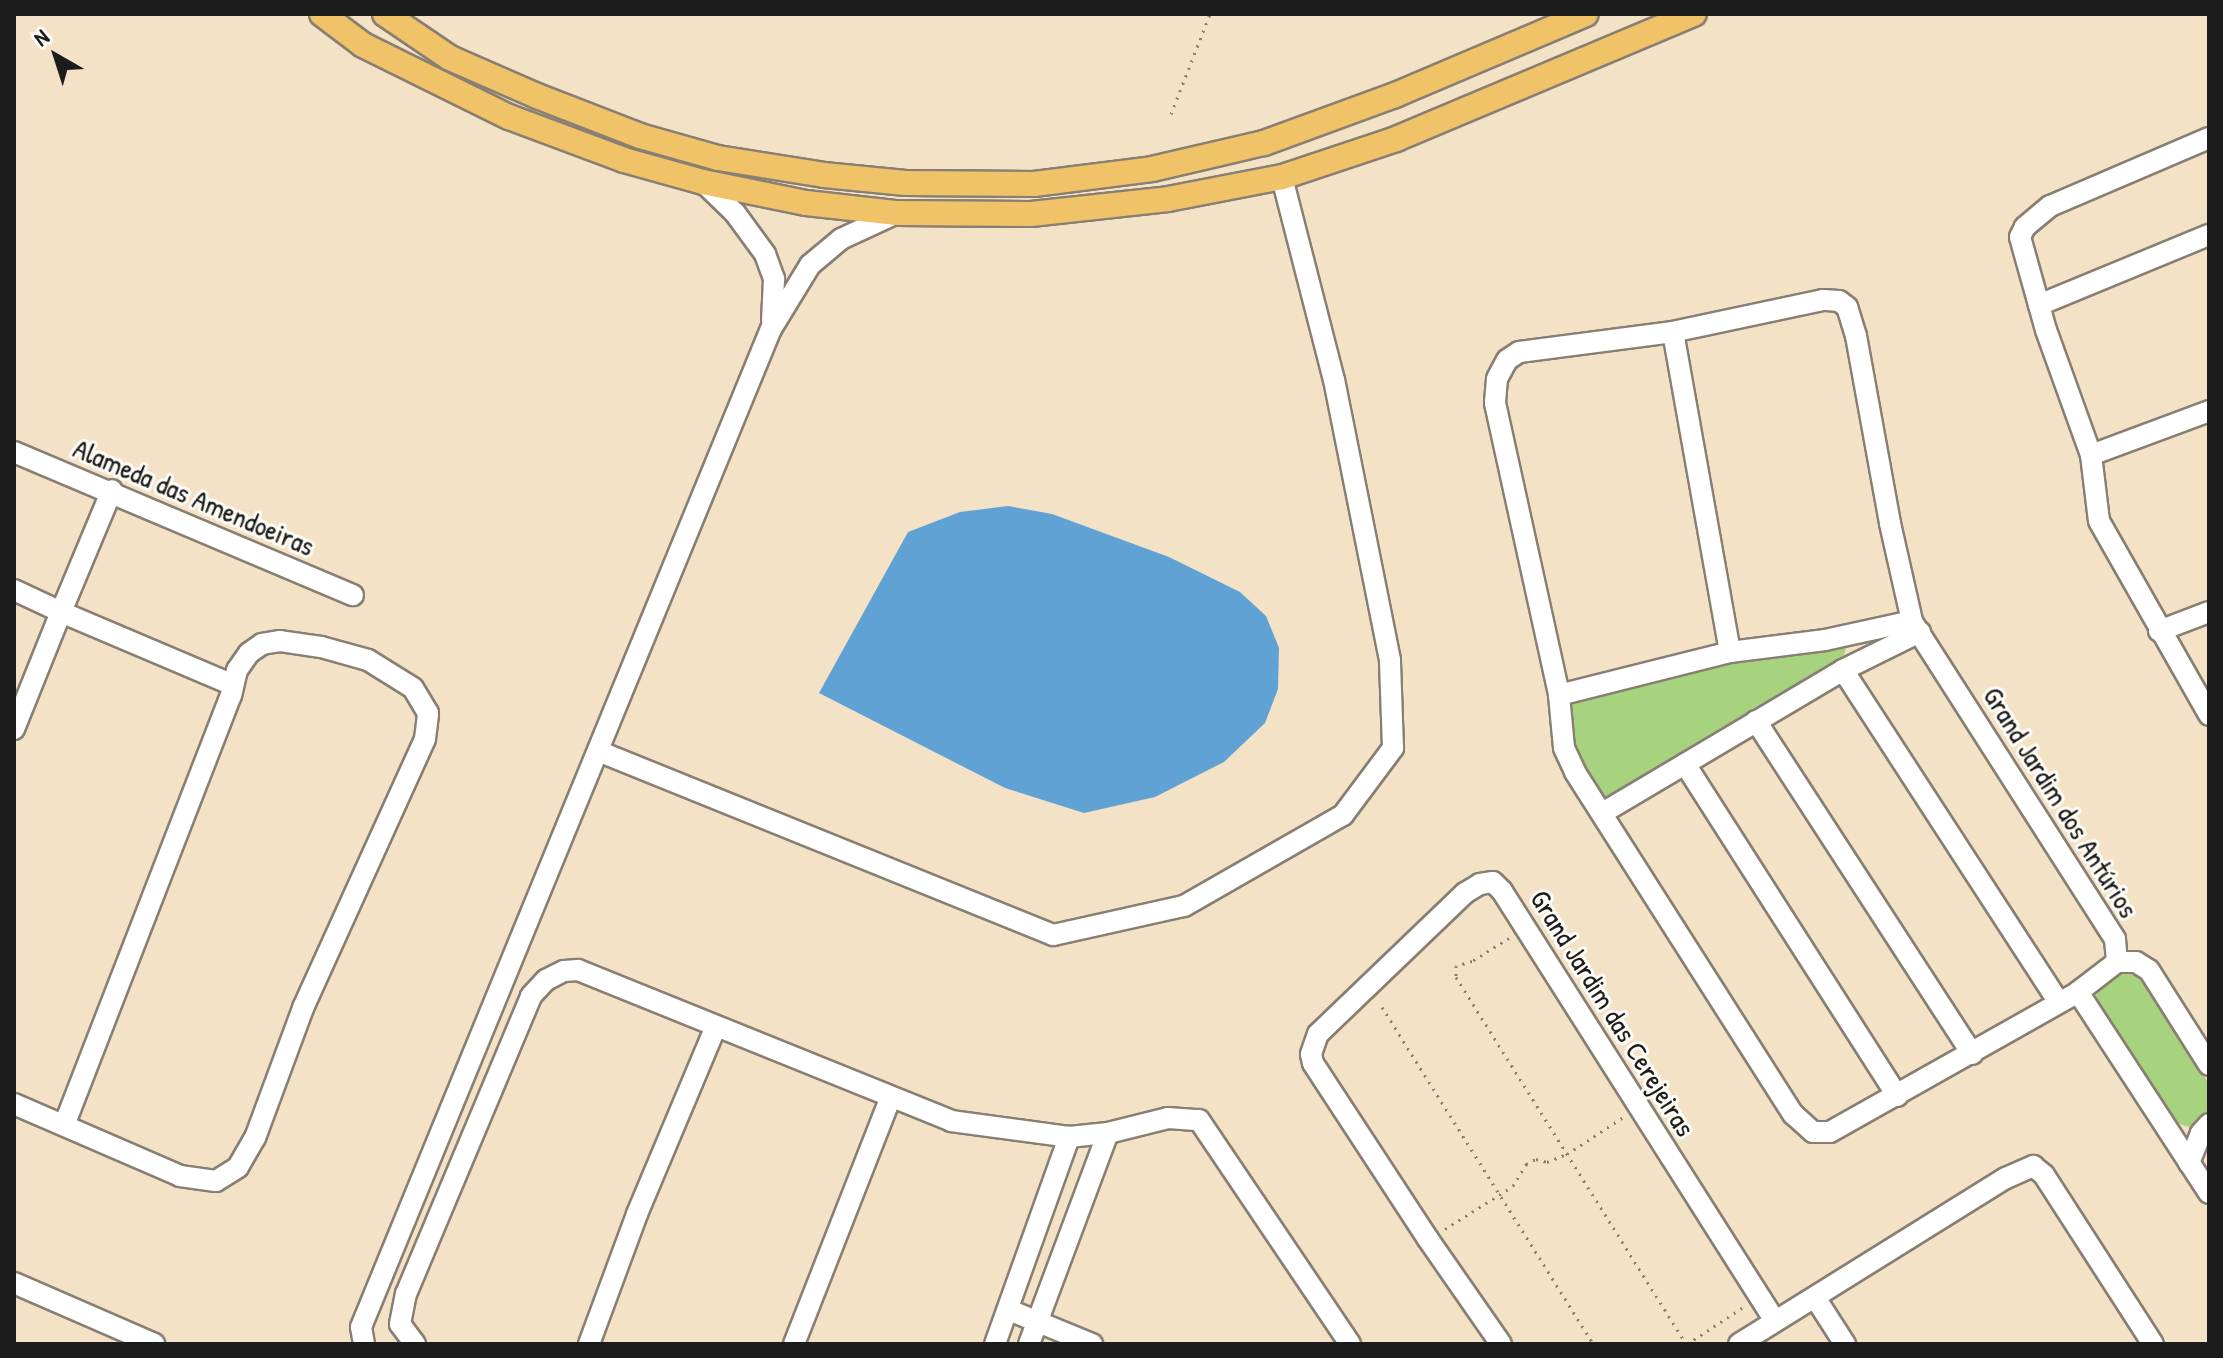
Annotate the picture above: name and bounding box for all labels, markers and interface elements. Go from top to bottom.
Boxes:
north arrow [16,16,96,96]
text: N [27,22,55,53]
street label: Alameda das Amendoeiras [69,431,319,563]
street label: Grand Jardim dos Antúrios [1976,680,2146,924]
street label: Grand Jardim das Cerejeiras [1523,884,1703,1142]

